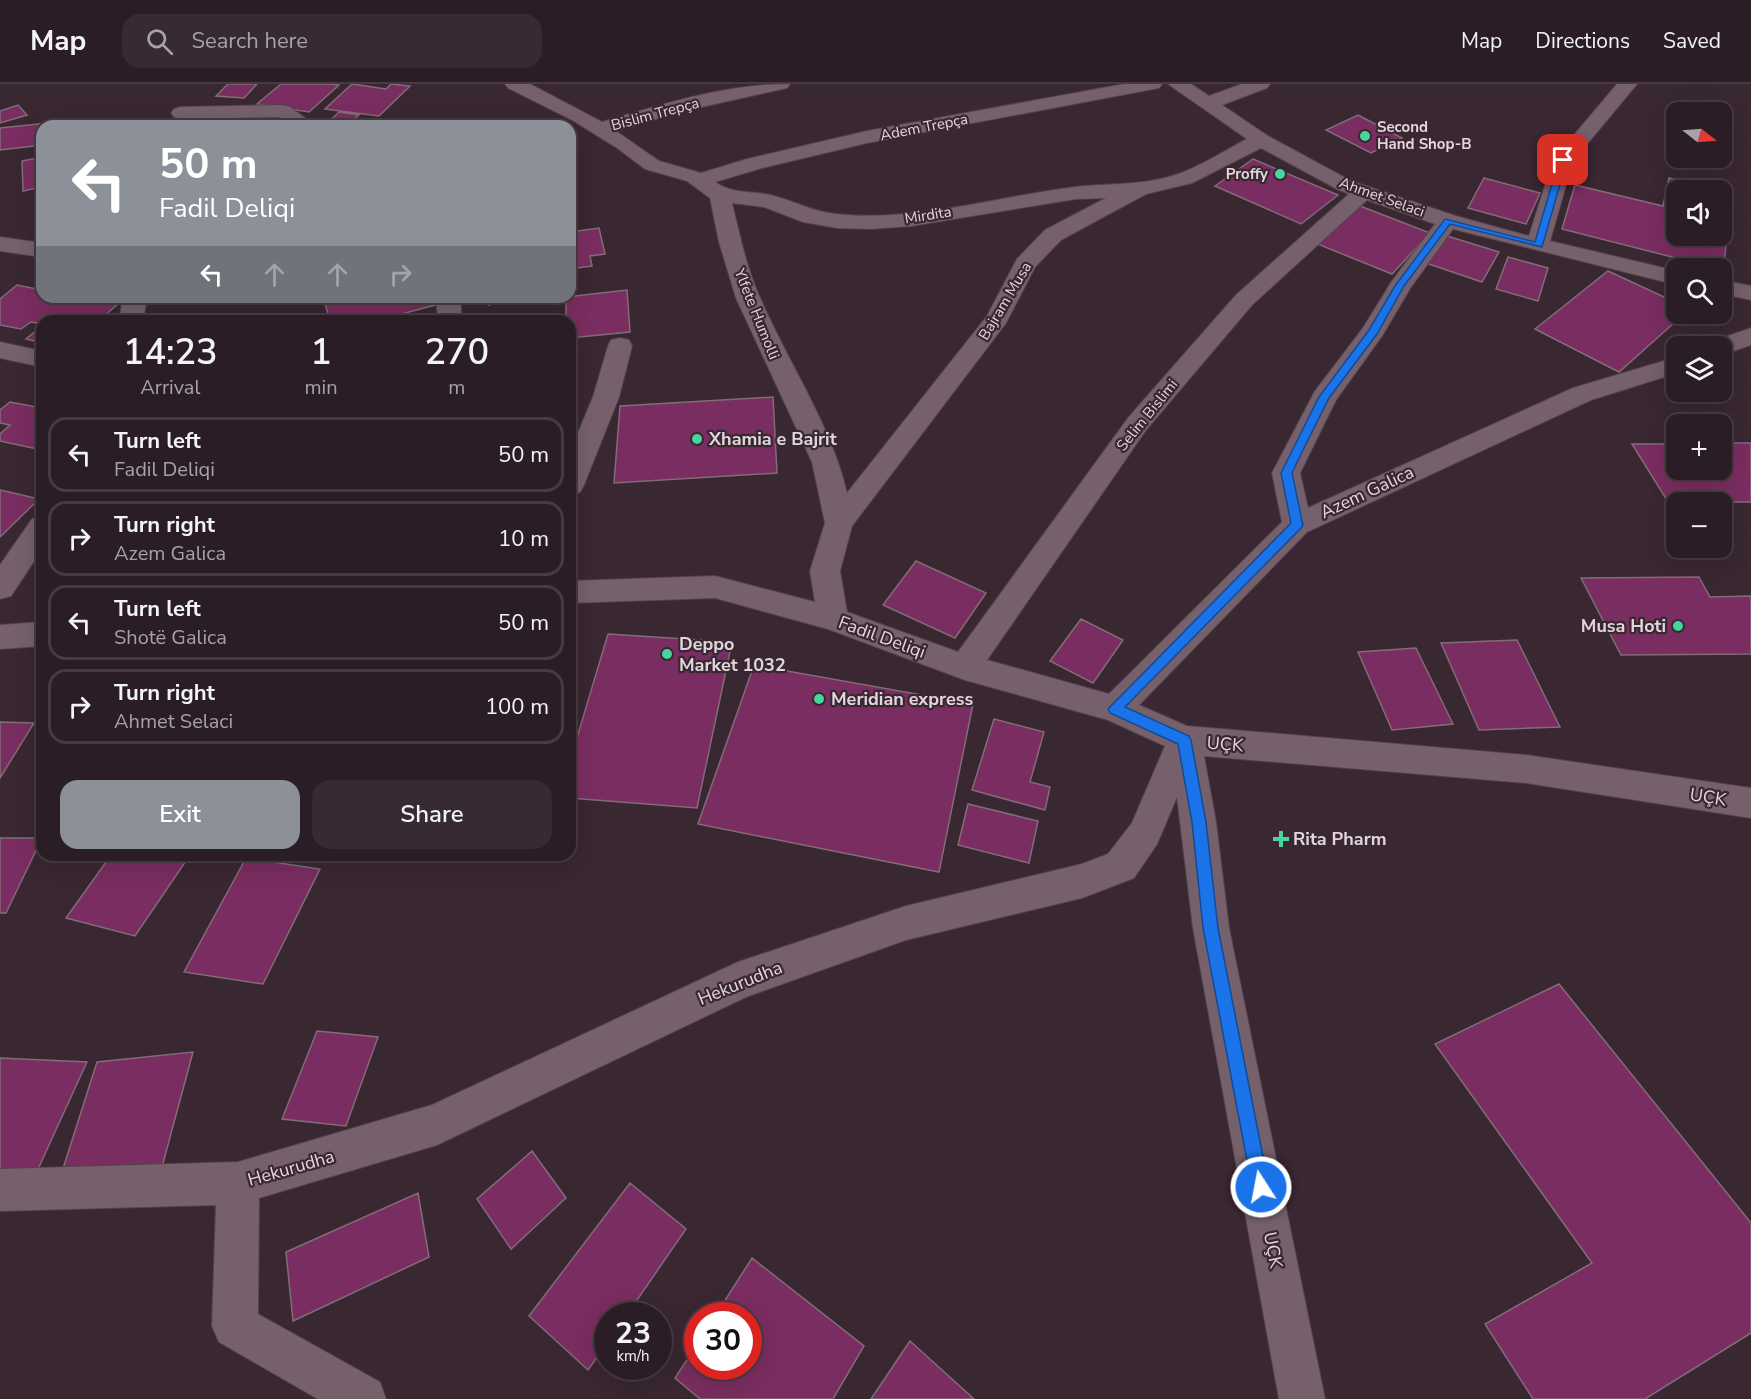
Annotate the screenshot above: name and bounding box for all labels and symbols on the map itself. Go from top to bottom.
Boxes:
street label: Bislim Trepça [609,93,701,135]
north arrow [1666,102,1732,168]
street label: Adem Trepça [878,109,970,145]
place label: Second Hand Shop-B [1377,117,1472,154]
marker: Second Hand Shop-B [1358,129,1372,143]
pin [1537,134,1588,185]
place label: Proffy [1226,164,1268,184]
marker: Proffy [1273,167,1287,181]
street label: Ahmet Selaci [1337,172,1427,222]
street label: Mirdita [903,201,953,229]
street label: Bajram Musa [974,258,1036,344]
street label: Ylfete Humolli [729,265,784,362]
street label: Selim Bislimi [1112,375,1182,455]
place label: Xhamia e Bajrit [708,427,837,451]
marker: Xhamia e Bajrit [690,432,704,446]
street label: Azem Galica [1316,460,1418,524]
street label: Fadil Deliqi [835,610,929,664]
place label: Musa Hoti [1581,614,1666,638]
marker: Musa Hoti [1671,619,1685,633]
place label: Deppo Market 1032 [679,632,786,677]
marker: Deppo Market 1032 [660,647,674,661]
place label: Meridian express [831,687,973,711]
marker: Meridian express [812,692,826,706]
street label: UÇK [1206,730,1245,758]
street label: UÇK [1688,782,1729,812]
place label: Rita Pharm [1293,827,1387,851]
marker: Rita Pharm [1274,832,1288,846]
street label: Hekurudha [694,955,786,1011]
street label: Hekurudha [245,1144,337,1192]
position arrow [1229,1155,1293,1219]
street label: UÇK [1258,1230,1288,1271]
speed limit sign: 30 [684,1302,762,1380]

